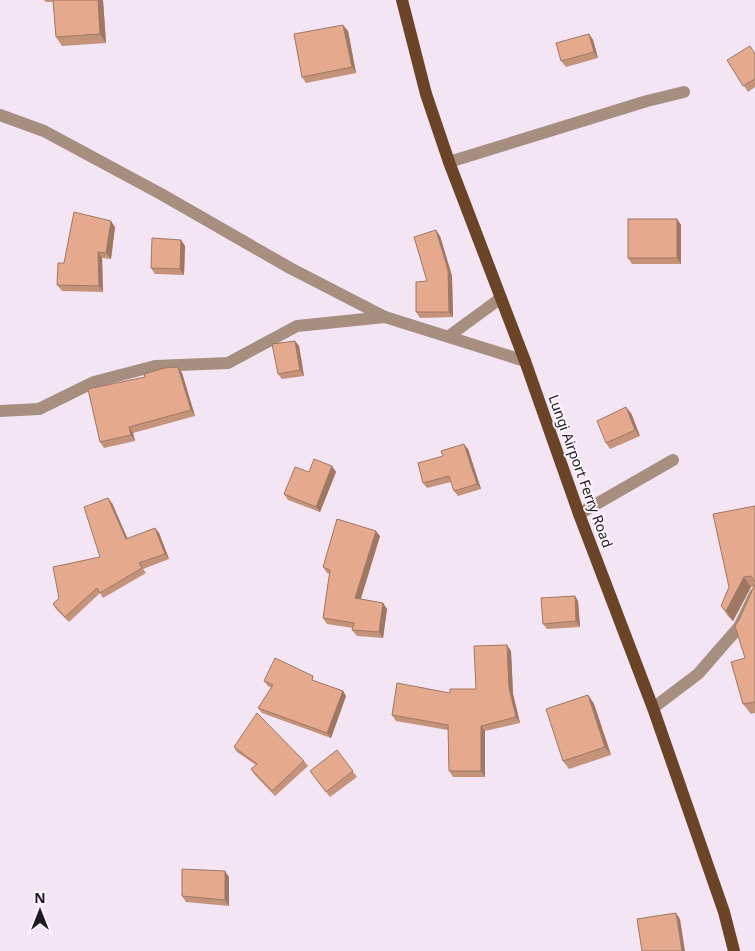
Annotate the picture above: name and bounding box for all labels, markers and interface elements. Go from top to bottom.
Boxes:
street label: Lungi Airport Ferry Road [544,392,618,550]
north arrow [15,886,65,936]
text: N [34,888,46,907]

